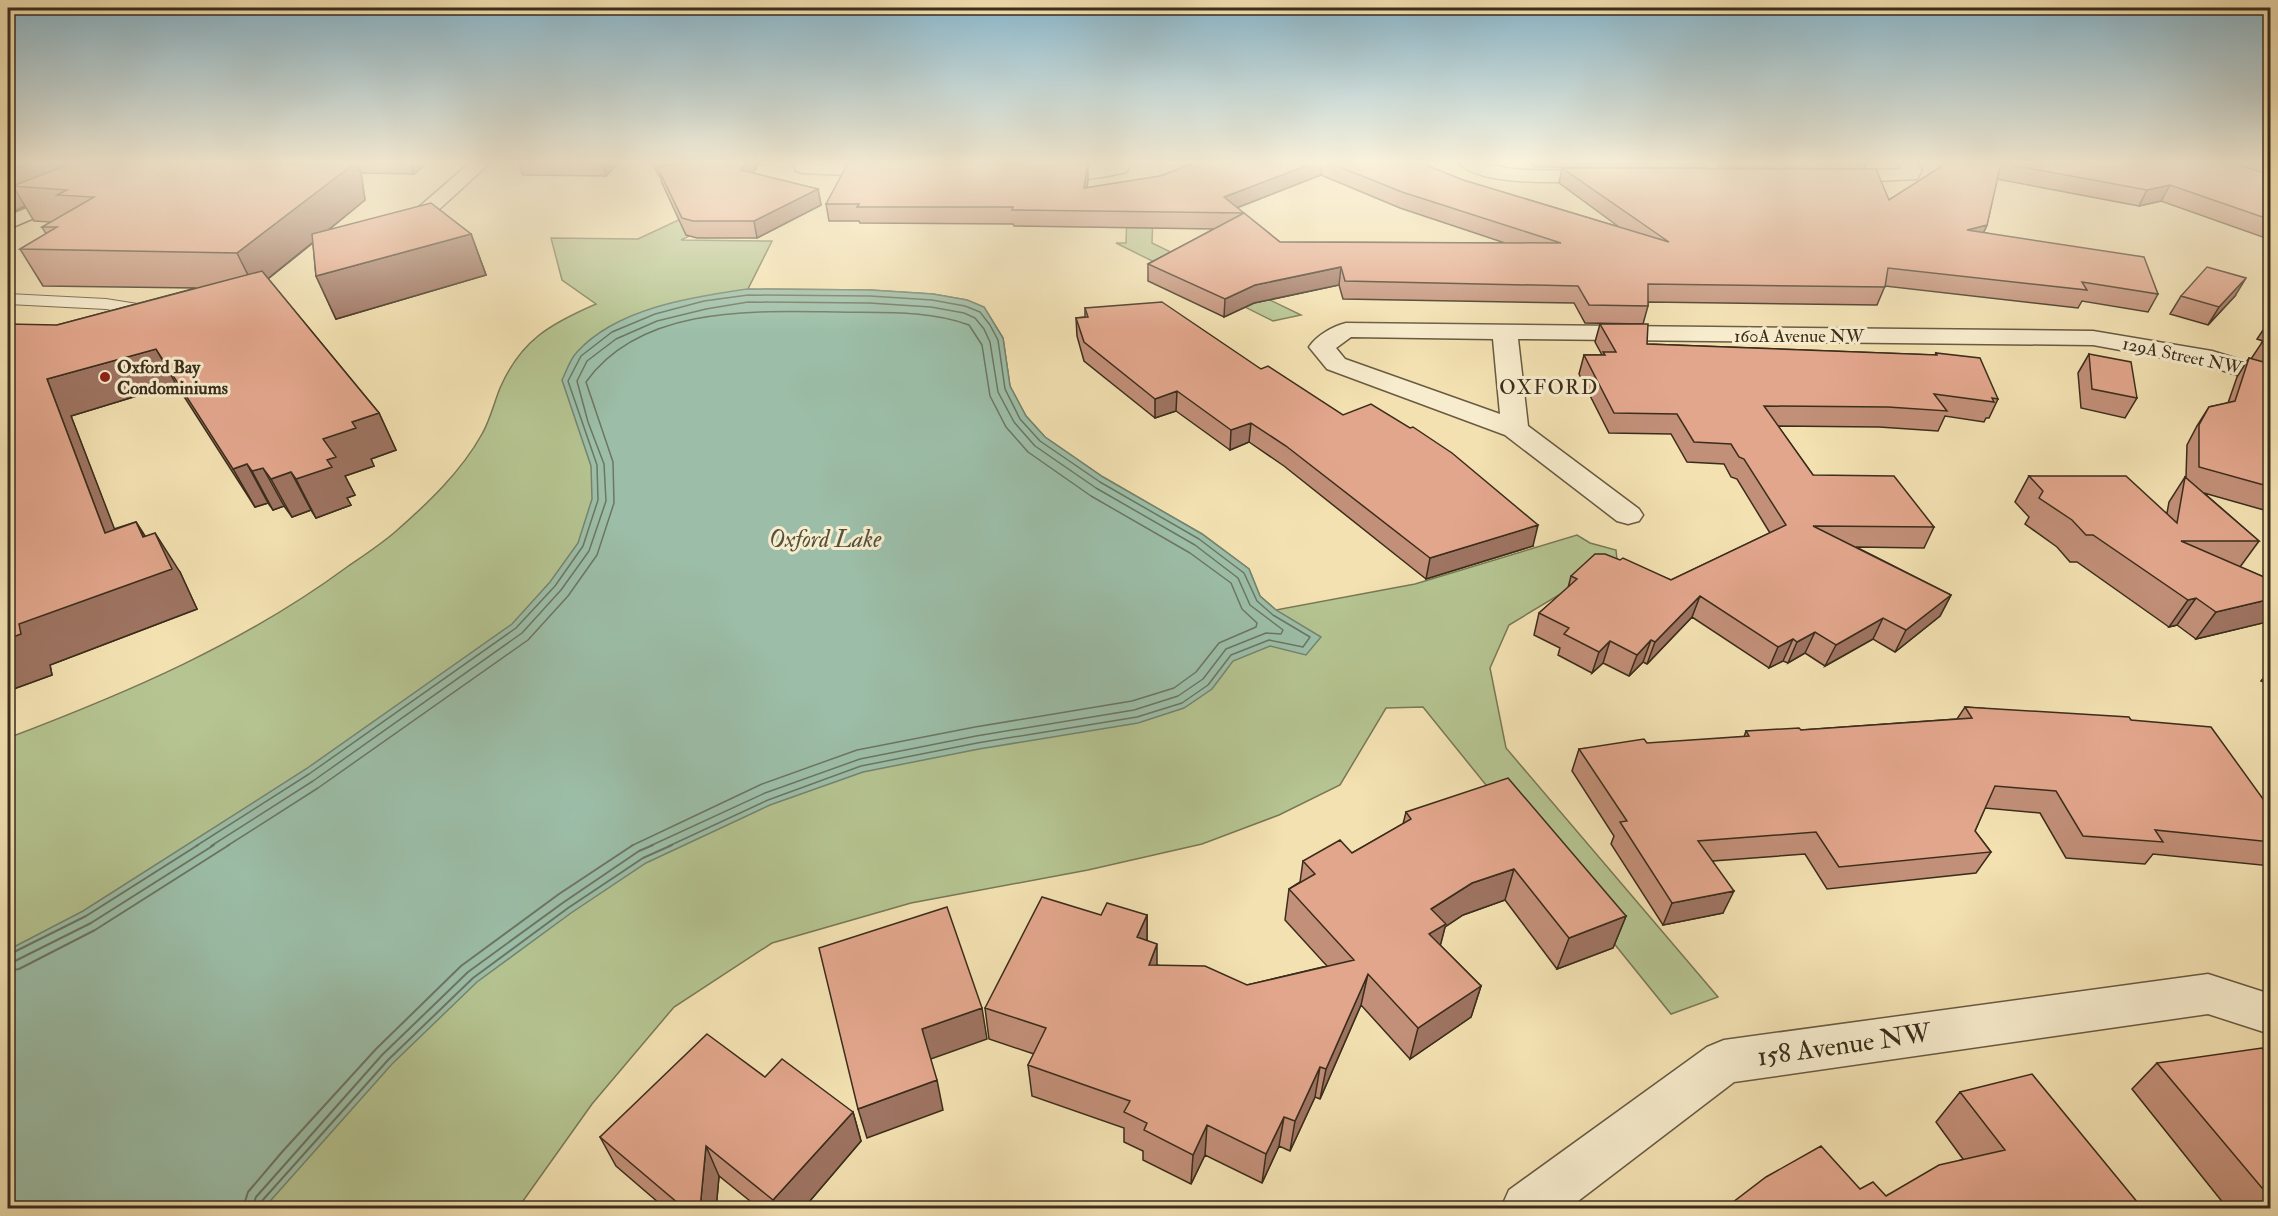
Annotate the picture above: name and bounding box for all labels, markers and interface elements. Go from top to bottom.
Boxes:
street label: 160A Avenue NW [1734,325,1865,348]
street label: 129A Street NW [2120,332,2245,380]
place label: Oxford Bay Condominiums [117,356,228,400]
marker: Oxford Bay Condominiums [98,370,112,384]
district label: OXFORD [1499,375,1599,400]
water label: Oxford Lake [769,524,882,555]
street label: 158 Avenue NW [1755,1016,1935,1074]

